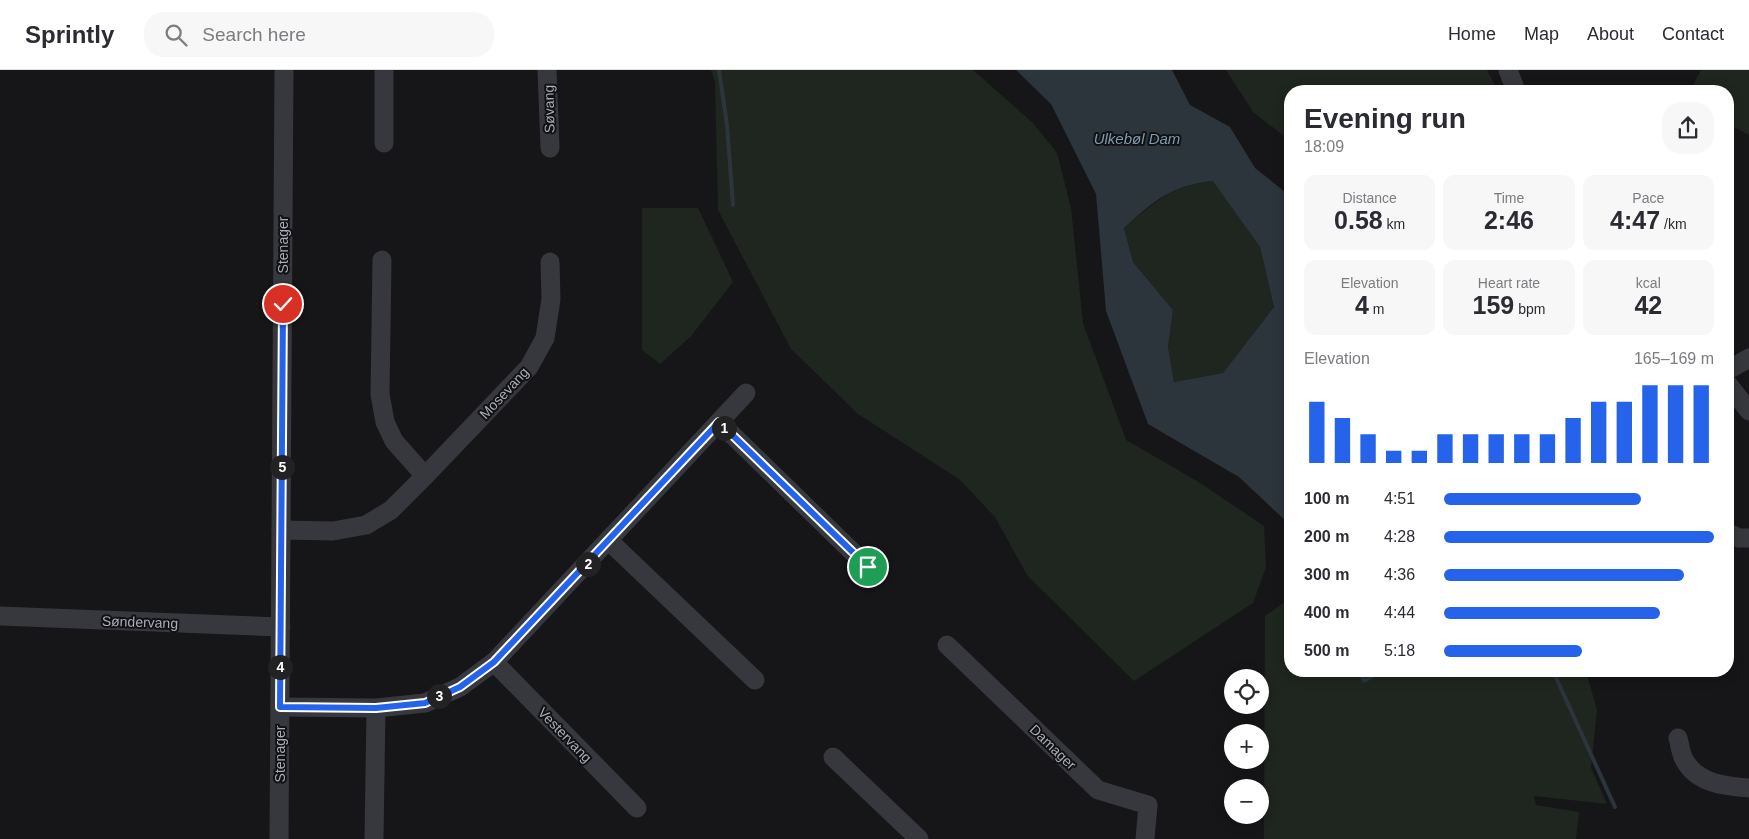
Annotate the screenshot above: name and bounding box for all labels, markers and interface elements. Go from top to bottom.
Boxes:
search box [144,12,494,57]
text: Sprintly [25,21,114,48]
icon: search [162,21,190,49]
text: Search here [202,24,306,45]
text: Home [1448,24,1496,44]
text: Map [1524,24,1559,44]
text: About [1587,24,1634,44]
text: Contact [1662,24,1724,44]
street label: Søvang [541,85,557,133]
button: share [1662,102,1714,154]
text: Evening run [1304,103,1466,134]
water label: Ulkebøl Dam [1094,130,1180,147]
text: 18:09 [1304,138,1344,155]
text: Distance [1342,190,1397,206]
text: Time [1494,190,1524,206]
text: Pace [1632,190,1664,206]
text: 0.58 [1334,206,1383,234]
text: 2:46 [1484,206,1534,234]
text: 4:47 [1610,206,1660,234]
street label: Stenager [275,216,291,273]
text: km [1383,216,1405,232]
text: /km [1660,216,1687,232]
text: Elevation [1341,275,1398,291]
text: Heart rate [1478,275,1540,291]
text: kcal [1636,275,1661,291]
pin [262,283,304,325]
icon: check [269,290,297,318]
text: 4 [1355,291,1369,319]
text: 159 [1473,291,1514,319]
text: 42 [1634,291,1662,319]
text: m [1369,301,1384,317]
text: bpm [1514,301,1545,317]
text: Elevation [1304,350,1370,367]
text: 165–169 m [1634,350,1714,367]
street label: Mosevang [476,364,532,422]
pin: 1 [712,416,736,440]
text: 1 [721,420,728,436]
pin: 5 [270,454,294,480]
text: 5 [279,459,286,475]
text: 100 m [1304,490,1349,507]
text: 4:51 [1384,490,1415,507]
text: 200 m [1304,528,1349,545]
text: 4:28 [1384,528,1415,545]
pin [847,546,889,588]
pin: 2 [576,552,600,576]
icon: arrive [854,553,882,581]
text: 2 [585,556,592,572]
text: 300 m [1304,566,1349,583]
text: 4:36 [1384,566,1415,583]
text: 400 m [1304,604,1349,621]
text: 4:44 [1384,604,1415,621]
street label: Søndervang [102,613,178,631]
text: 500 m [1304,642,1349,659]
text: 5:18 [1384,642,1415,659]
pin: 4 [268,654,292,680]
text: 4 [277,659,284,675]
map controls [1224,669,1269,824]
button: locate [1224,669,1269,714]
pin: 3 [426,684,452,708]
text: 3 [436,688,443,704]
street label: Vestervang [535,704,595,766]
street label: Damager [1027,721,1080,773]
button: + [1224,724,1269,769]
street label: Stenager [272,725,288,782]
button: − [1224,779,1269,824]

